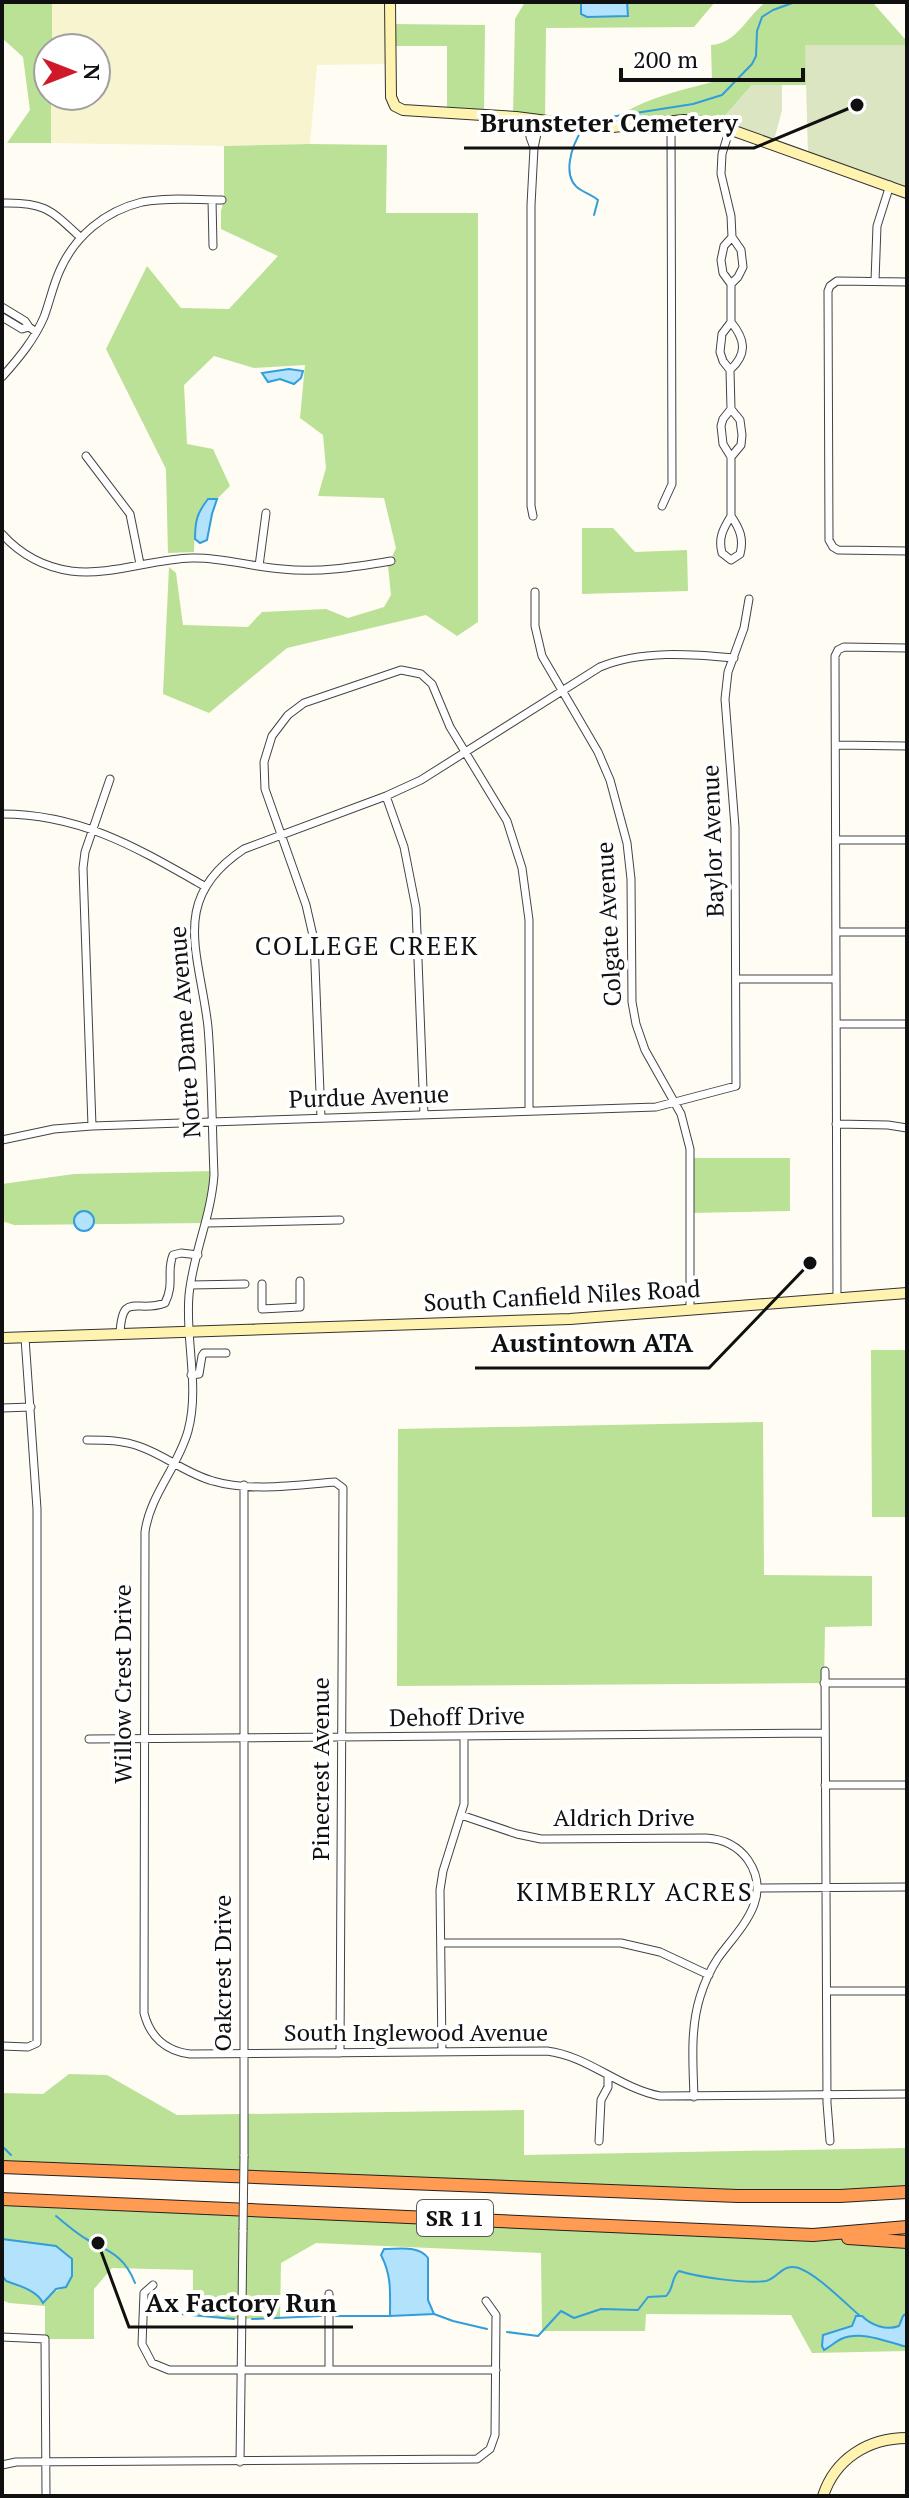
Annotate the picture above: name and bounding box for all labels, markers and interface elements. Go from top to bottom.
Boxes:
north arrow [32,32,112,112]
scale bar [621,32,803,82]
text: 200 m [633,43,698,75]
text: N [78,64,107,81]
callout: Brunsteter Cemetery [464,98,754,148]
text: Brunsteter Cemetery [480,105,739,139]
street label: Baylor Avenue [693,764,731,918]
street label: Colgate Avenue [588,841,628,1007]
street label: Notre Dame Avenue [161,925,207,1139]
district label: COLLEGE CREEK [255,928,479,962]
street label: Purdue Avenue [288,1077,450,1115]
street label: South Canfield Niles Road [423,1272,701,1318]
callout: Austintown ATA [475,1318,709,1368]
text: Austintown ATA [491,1325,693,1359]
street label: Willow Crest Drive [106,1584,138,1784]
street label: Pinecrest Avenue [304,1677,336,1861]
street label: Dehoff Drive [389,1699,525,1733]
street label: Aldrich Drive [553,1801,695,1833]
district label: KIMBERLY ACRES [516,1874,754,1908]
street label: Oakcrest Drive [206,1895,238,2051]
street label: South Inglewood Avenue [284,2016,548,2048]
road number: SR 11 [417,2200,493,2236]
callout: Ax Factory Run [129,2277,353,2327]
text: Ax Factory Run [145,2285,337,2319]

